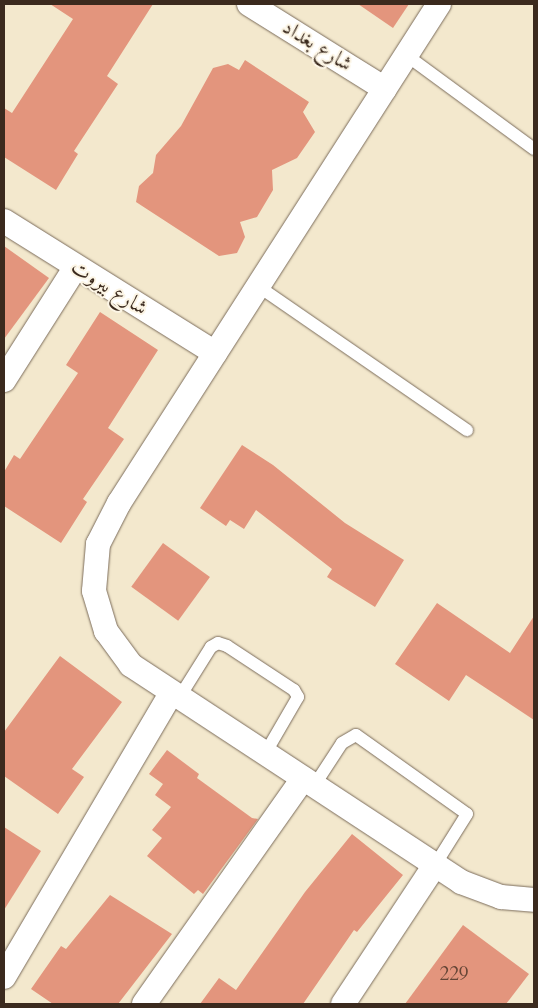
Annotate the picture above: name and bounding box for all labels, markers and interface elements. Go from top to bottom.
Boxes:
street label: شارع بغداد [277,15,357,77]
street label: شارع بيروت [66,255,152,321]
house number: 229 [439,964,469,986]

